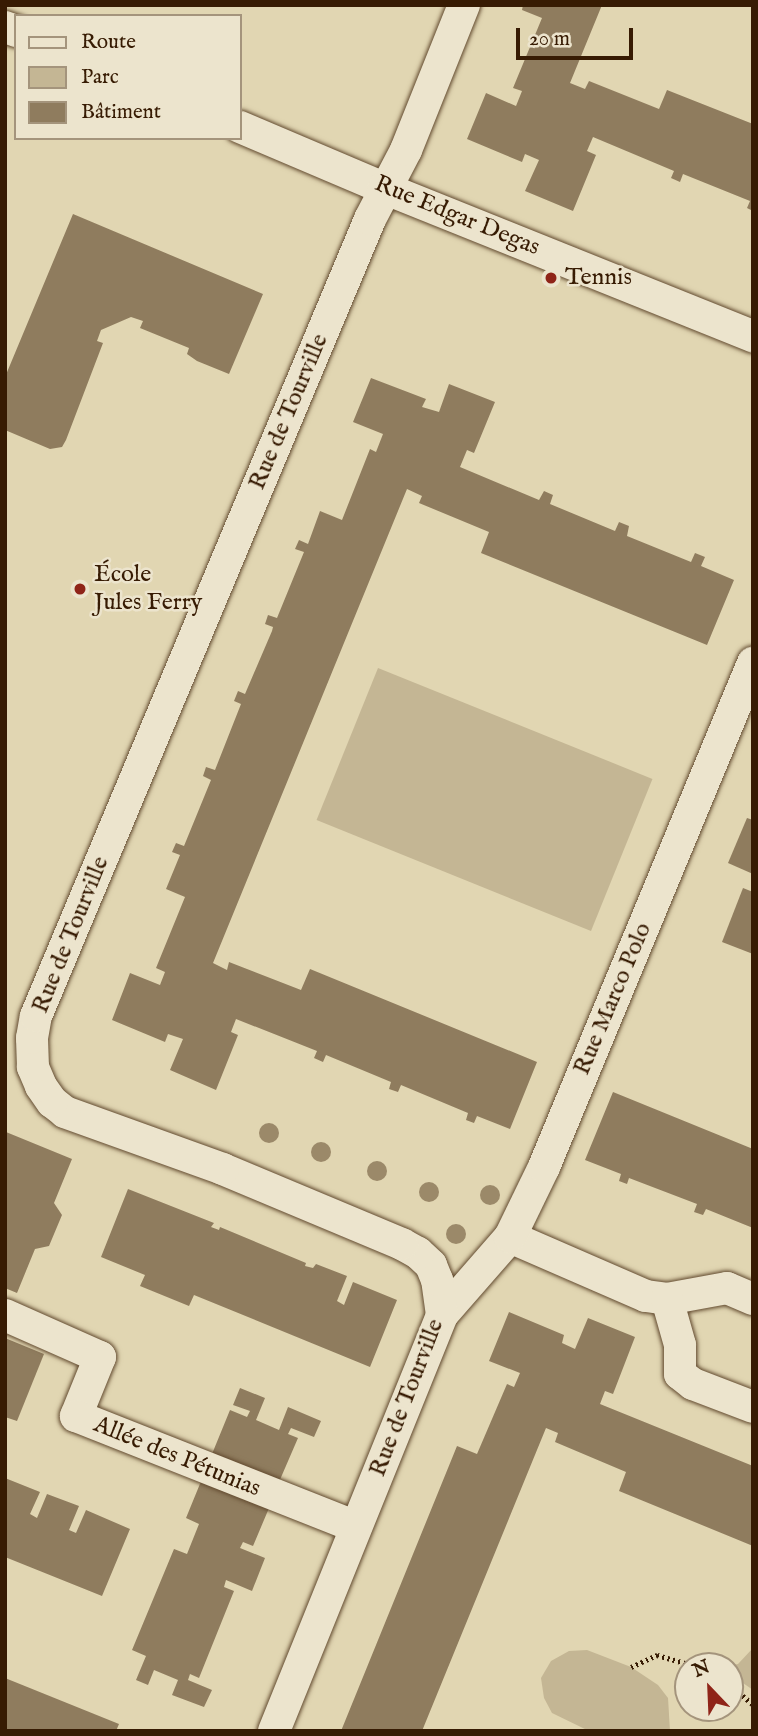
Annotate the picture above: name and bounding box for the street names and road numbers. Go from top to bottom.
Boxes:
street label: Rue Edgar Degas [370,170,544,262]
street label: Rue de Tourville [243,330,335,494]
street label: Rue de Tourville [26,852,116,1018]
street label: Rue Marco Polo [568,918,658,1080]
street label: Rue de Tourville [364,1315,450,1481]
street label: Allée des Pétunias [89,1410,265,1504]

